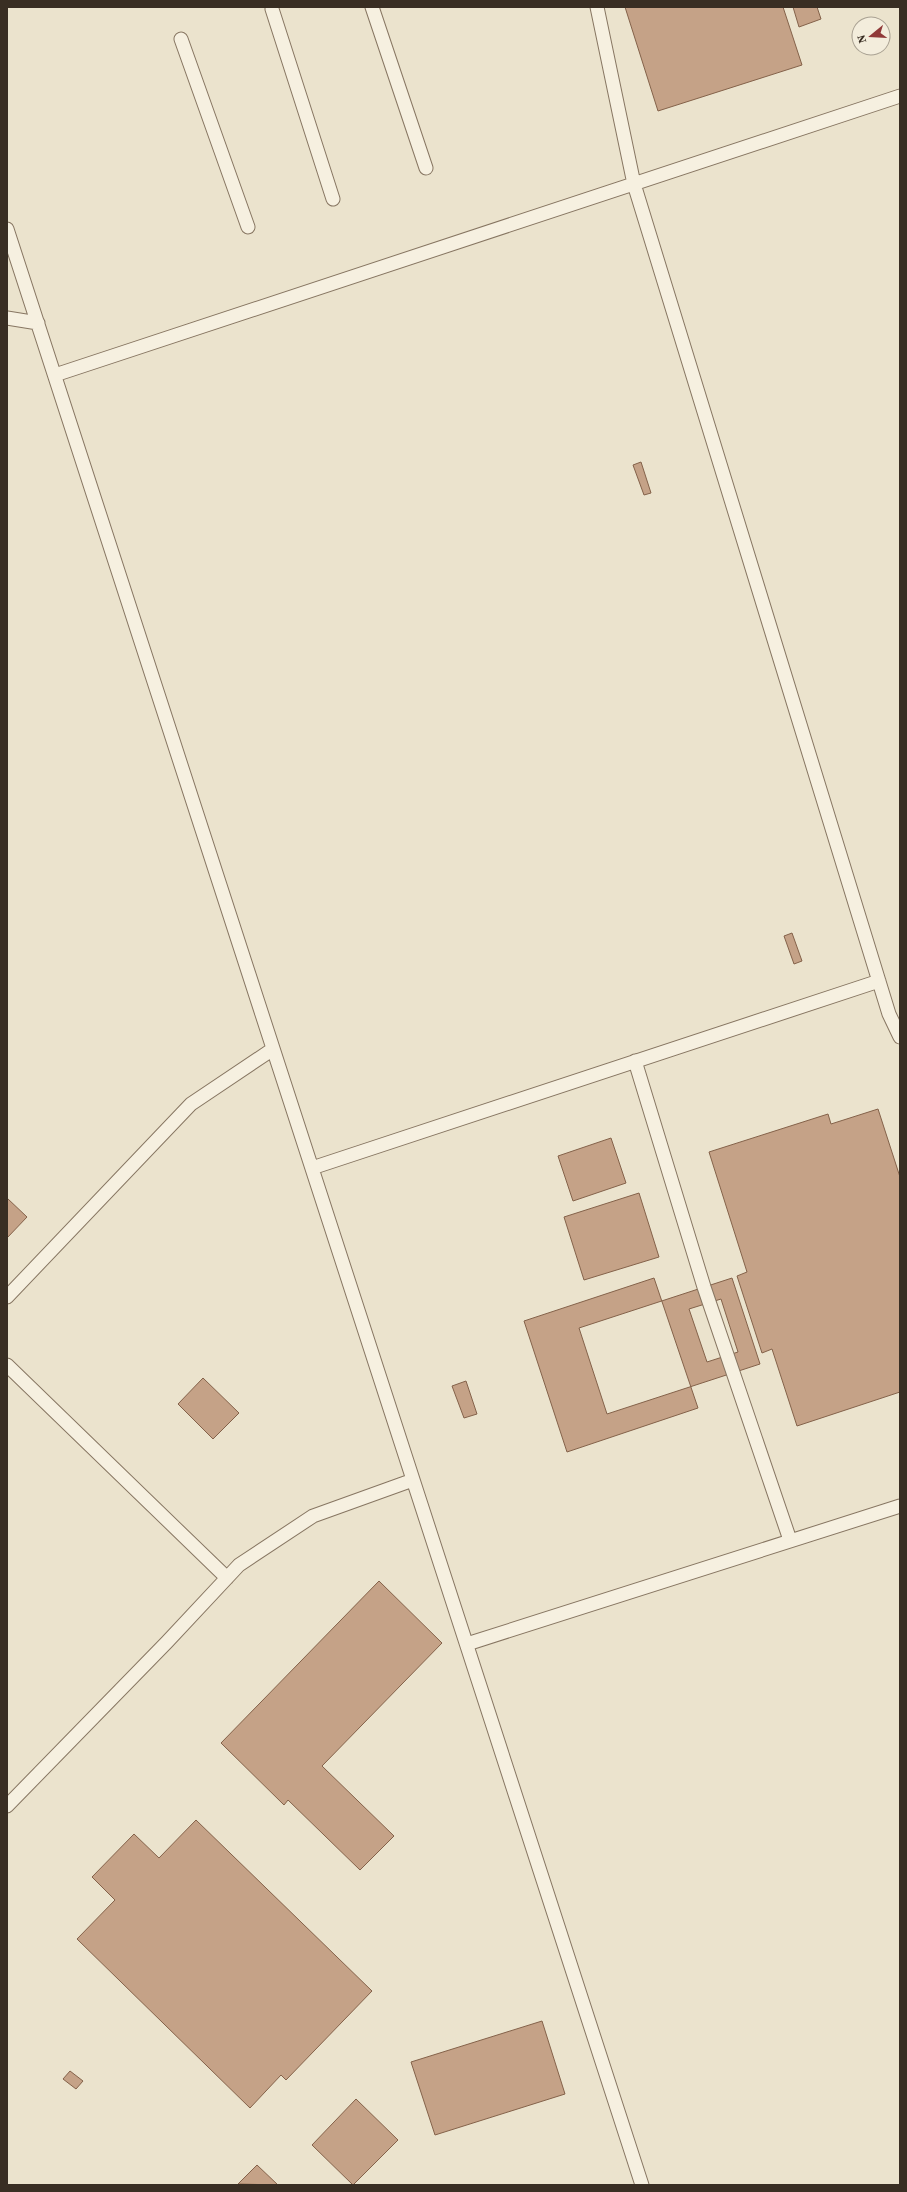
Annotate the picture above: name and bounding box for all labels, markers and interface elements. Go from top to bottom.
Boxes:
north arrow [851,16,891,56]
text: N [854,33,870,45]

